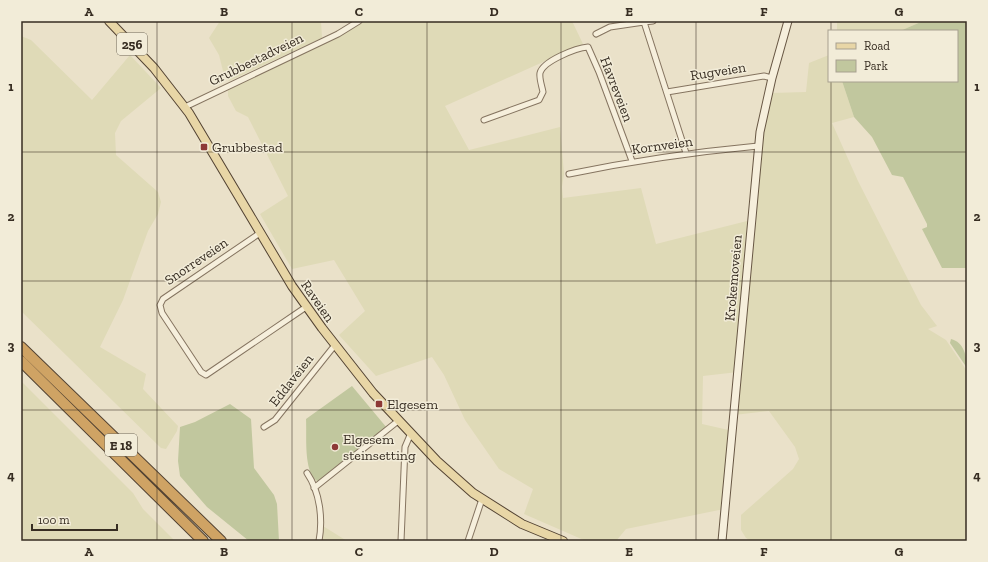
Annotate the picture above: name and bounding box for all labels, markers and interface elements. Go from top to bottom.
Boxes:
text: A [85,4,94,19]
text: B [220,4,228,19]
text: C [355,4,363,19]
text: D [489,4,499,19]
text: E [625,4,633,19]
text: F [760,4,768,19]
text: G [895,4,904,19]
street label: Grubbestadveien [206,29,306,90]
legend [828,30,958,82]
road number: 256 [117,33,147,55]
text: Road [864,39,890,53]
street label: Havreveien [596,54,637,124]
street label: Rugveien [689,59,747,84]
text: Park [864,59,889,73]
text: 1 [8,79,14,94]
text: 1 [974,79,980,94]
street label: Kornveien [630,133,694,158]
place label: Grubbestad [212,139,283,156]
marker: Grubbestad [199,142,209,152]
text: 2 [8,209,15,224]
text: 2 [974,209,981,224]
street label: Snorreveien [161,234,231,289]
street label: Krokemoveien [721,234,746,322]
street label: Raveien [297,277,338,325]
text: 3 [8,338,15,353]
text: 3 [974,338,981,353]
street label: Eddaveien [266,351,317,410]
place label: Elgesem [387,396,438,413]
marker: Elgesem [374,399,384,409]
place label: Elgesem steinsetting [343,431,416,464]
road number: E 18 [105,434,137,456]
marker: Elgesem steinsetting [330,442,340,452]
text: 4 [7,468,15,483]
text: 4 [973,468,981,483]
scale bar [32,506,117,532]
text: 100 m [38,513,70,527]
text: A [85,544,94,559]
text: B [220,544,228,559]
text: C [355,544,363,559]
text: D [489,544,499,559]
text: E [625,544,633,559]
text: F [760,544,768,559]
text: G [895,544,904,559]

